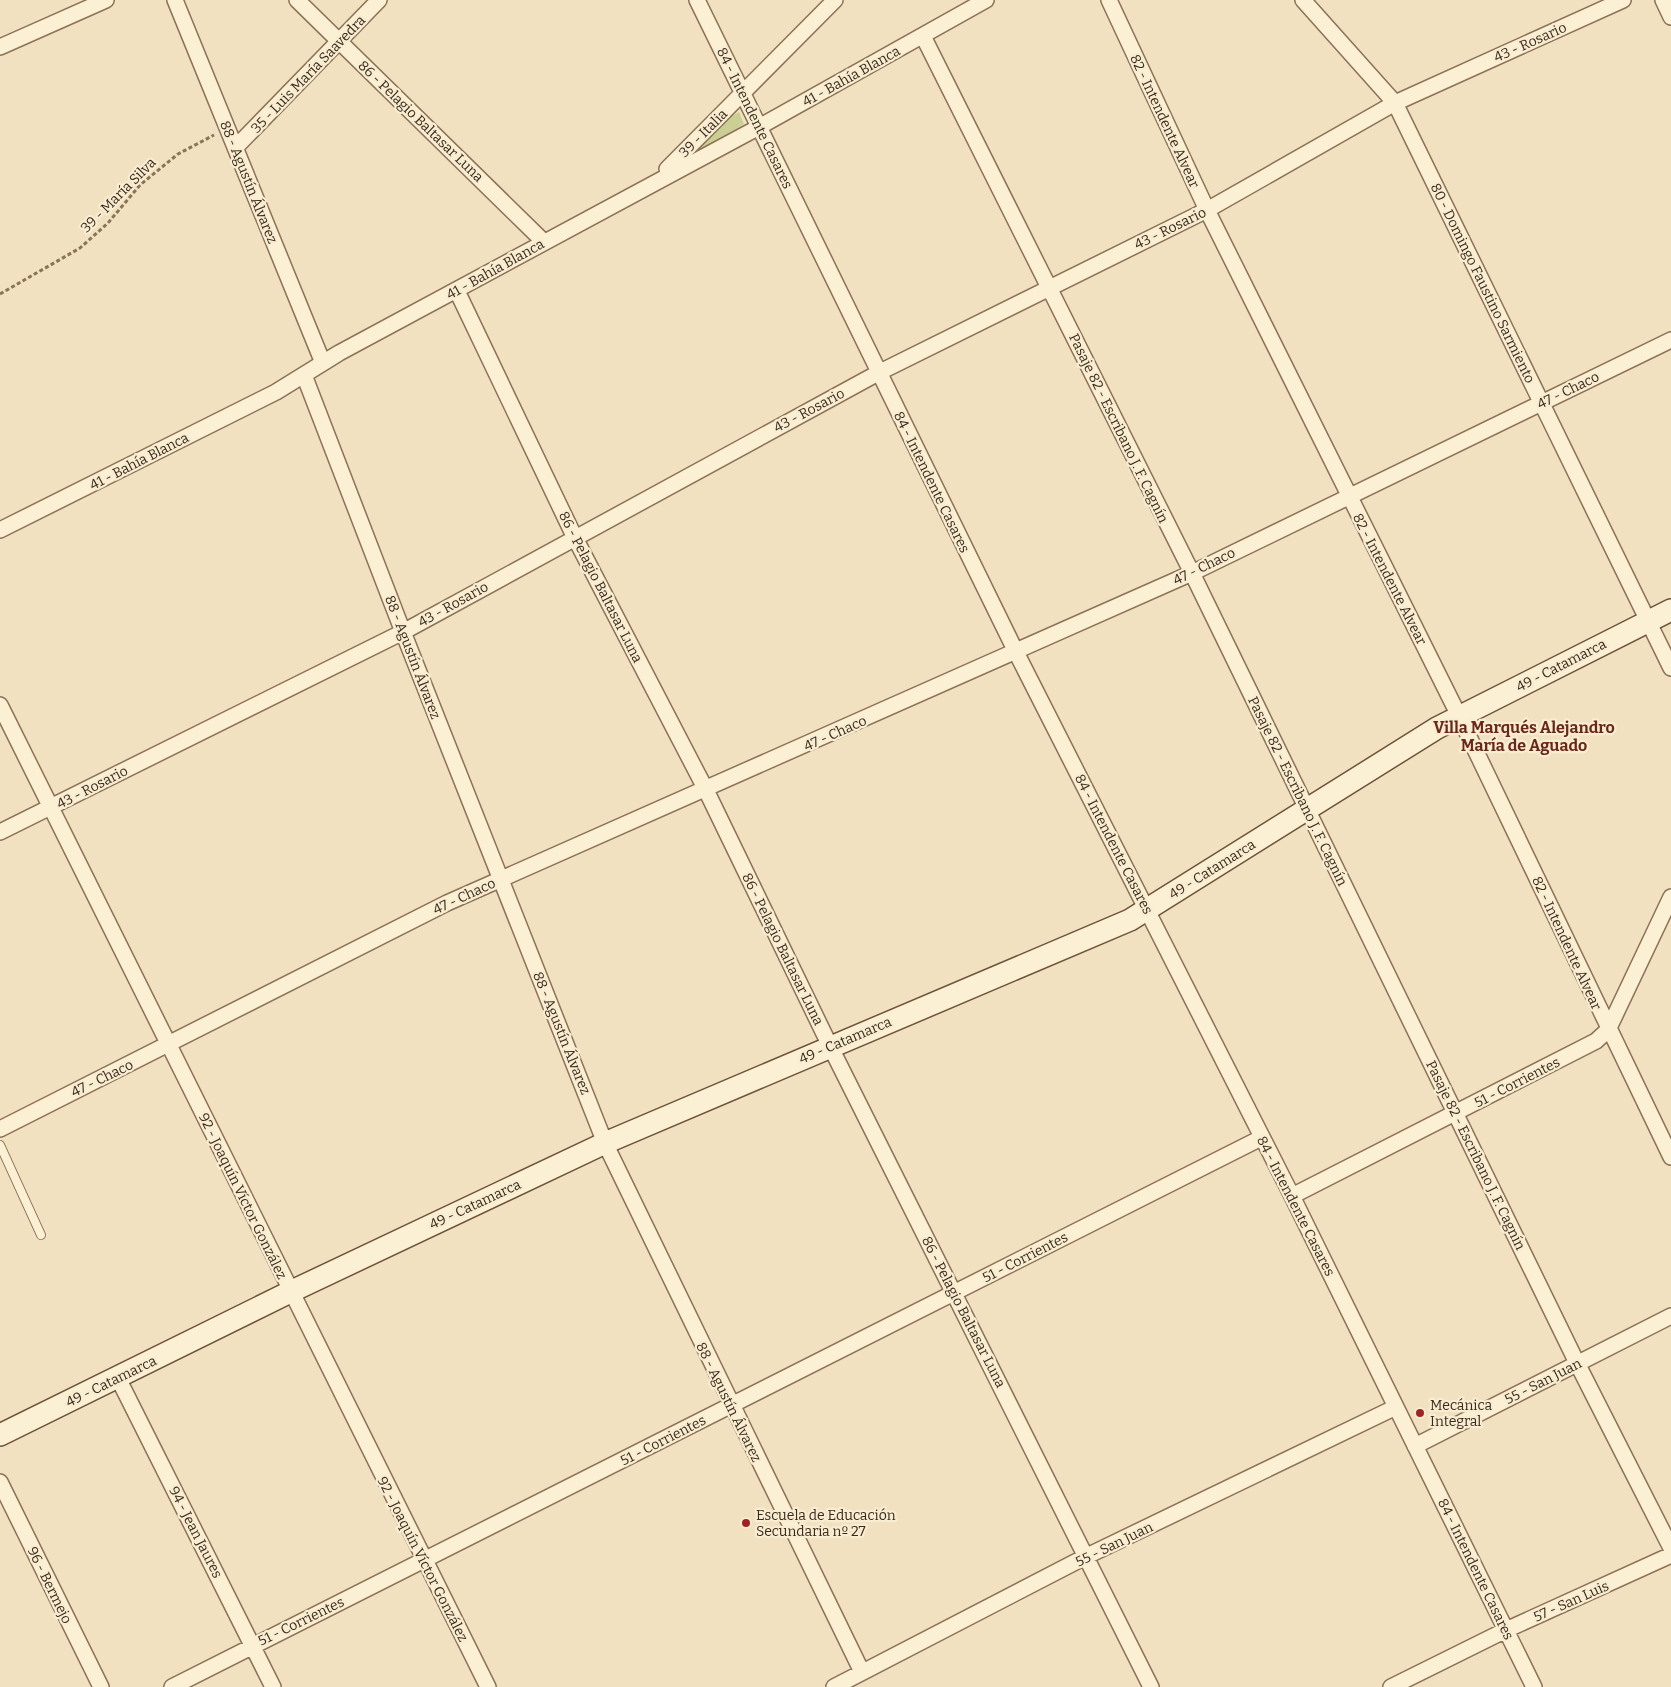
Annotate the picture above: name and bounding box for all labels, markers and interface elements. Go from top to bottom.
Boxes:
street label: 35 - Luis María Saavedra [248,12,369,137]
street label: 43 - Rosario [1491,19,1569,66]
street label: 41 - Bahía Blanca [799,42,903,110]
street label: 84 - Intendente Casares [713,45,796,192]
street label: 82 - Intendente Alvear [1126,52,1203,191]
street label: 86 - Pelagio Baltasar Luna [354,57,487,186]
street label: 39 - Italia [676,105,731,161]
street label: 88 - Agustín Álvarez [216,118,282,246]
street label: 39 - María Silva [77,154,160,236]
street label: 80 - Domingo Faustino Sarmiento [1427,180,1539,386]
street label: 43 - Rosario [1132,204,1209,253]
street label: 41 - Bahía Blanca [443,235,547,303]
street label: Pasaje 82 - Escribano J. F. Cagnín [1065,331,1172,526]
street label: 47 - Chaco [1534,368,1602,413]
street label: 43 - Rosario [771,385,848,436]
street label: 84 - Intendente Casares [890,409,973,556]
street label: 41 - Bahía Blanca [87,429,192,494]
street label: 86 - Pelagio Baltasar Luna [555,509,646,666]
street label: 82 - Intendente Alvear [1349,511,1430,648]
street label: 47 - Chaco [1170,544,1238,589]
street label: 43 - Rosario [415,578,491,631]
street label: 88 - Agustín Álvarez [381,593,445,722]
street label: 49 - Catamarca [1513,635,1609,695]
street label: Pasaje 82 - Escribano J. F. Cagnín [1244,694,1351,889]
street label: 47 - Chaco [801,712,869,755]
district label: Villa Marqués Alejandro María de Aguado [1433,718,1615,755]
street label: 43 - Rosario [54,762,131,813]
street label: 84 - Intendente Casares [1071,771,1156,917]
street label: 49 - Catamarca [1166,836,1259,903]
street label: 86 - Pelagio Baltasar Luna [738,870,827,1029]
street label: 82 - Intendente Alvear [1528,874,1605,1013]
street label: 47 - Chaco [430,875,498,918]
street label: 88 - Agustín Álvarez [529,969,595,1097]
street label: 49 - Catamarca [796,1013,894,1068]
street label: 51 - Corrientes [1472,1054,1563,1111]
street label: 47 - Chaco [68,1056,136,1101]
street label: Pasaje 82 - Escribano J. F. Cagnín [1422,1058,1529,1253]
street label: 92 - Joaquín Víctor González [195,1110,290,1282]
street label: 84 - Intendente Casares [1253,1133,1338,1279]
street label: 49 - Catamarca [427,1176,524,1233]
street label: 51 - Corrientes [980,1229,1071,1286]
street label: 86 - Pelagio Baltasar Luna [918,1234,1009,1391]
street label: 88 - Agustín Álvarez [692,1339,766,1465]
street label: 49 - Catamarca [63,1352,160,1411]
street label: 55 - San Juan [1502,1355,1585,1408]
place label: Mecánica Integral [1430,1397,1492,1430]
marker: Mecánica Integral [1414,1407,1426,1419]
street label: 51 - Corrientes [618,1412,709,1469]
street label: 92 - Joaquín Víctor González [373,1474,472,1645]
street label: 94 - Jean Jaures [165,1484,226,1581]
street label: 84 - Intendente Casares [1434,1496,1517,1643]
place label: Escuela de Educación Secundaria nº 27 [756,1507,896,1540]
marker: Escuela de Educación Secundaria nº 27 [740,1517,752,1529]
street label: 55 - San Juan [1073,1518,1156,1571]
street label: 96 - Bermejo [24,1544,76,1627]
street label: 57 - San Luis [1531,1577,1612,1626]
street label: 51 - Corrientes [255,1593,347,1650]

